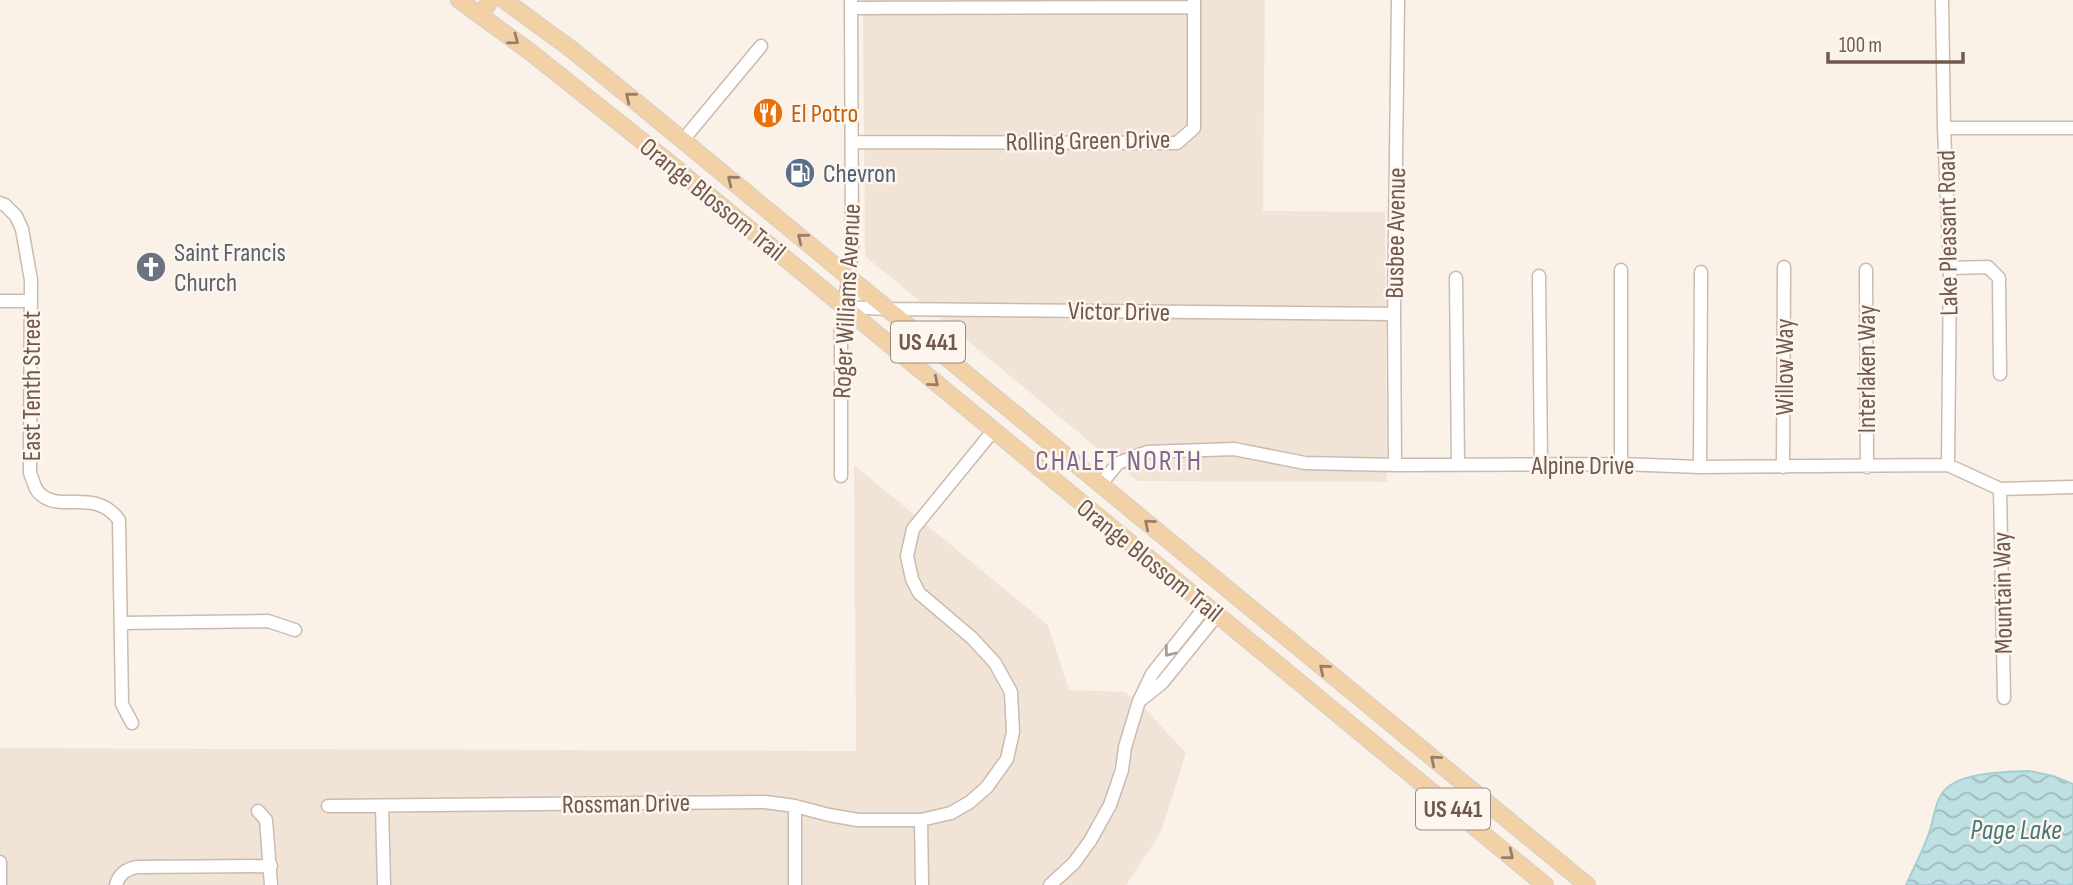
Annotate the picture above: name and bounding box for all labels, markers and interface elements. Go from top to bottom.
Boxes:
scale bar [1828,21,1963,65]
one-way arrow [506,32,519,44]
text: 100 m [1839,33,1882,58]
one-way arrow [626,93,639,105]
restaurant icon: El Potro [751,96,785,130]
place label: El Potro [791,99,858,130]
street label: Rolling Green Drive [1005,125,1171,158]
street label: Orange Blossom Trail [633,132,791,268]
street label: Lake Pleasant Road [1932,150,1965,316]
fuel station icon: Chevron [783,156,817,190]
place label: Chevron [823,159,896,190]
street label: Busbee Avenue [1380,167,1413,299]
one-way arrow [727,176,740,188]
street label: Roger Williams Avenue [827,203,868,399]
one-way arrow [797,234,810,246]
place label: Saint Francis Church [174,238,286,299]
church icon: Saint Francis Church [134,250,168,284]
street label: Victor Drive [1068,296,1170,329]
street label: Interlaken Way [1852,305,1883,433]
street label: East Tenth Street [17,311,48,461]
street label: Willow Way [1770,319,1801,415]
road number: US 441 [891,321,965,362]
one-way arrow [926,374,939,386]
district label: CHALET NORTH [1035,445,1203,478]
street label: Alpine Drive [1530,451,1635,482]
street label: Orange Blossom Trail [1070,493,1228,629]
one-way arrow [1145,520,1158,532]
street label: Mountain Way [1987,532,2020,654]
one-way arrow [1165,644,1178,656]
one-way arrow [1320,665,1333,677]
one-way arrow [1430,756,1443,768]
street label: Rossman Drive [562,788,690,821]
road number: US 441 [1416,788,1490,830]
water label: Page Lake [1970,814,2062,847]
one-way arrow [1500,847,1513,859]

